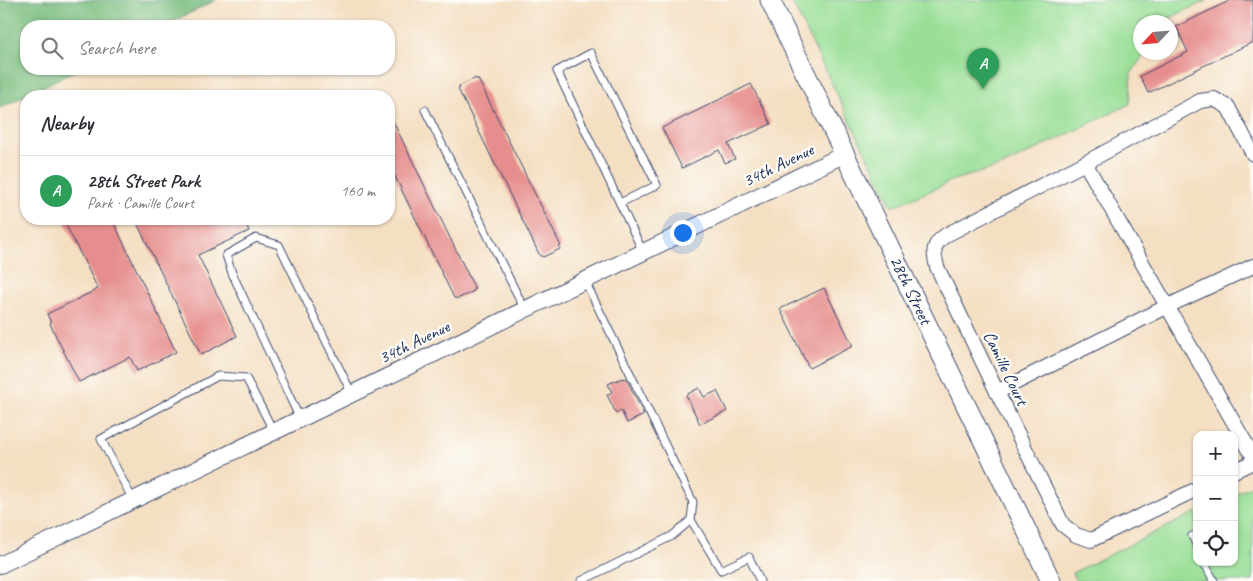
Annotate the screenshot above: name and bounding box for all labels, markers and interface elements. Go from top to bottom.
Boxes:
north arrow [1133,15,1178,60]
search box [20,20,395,75]
icon: search [38,34,66,62]
text: Search here [78,36,155,60]
pin: A [967,48,999,89]
text: Nearby [40,110,93,136]
street label: 34th Avenue [739,138,818,192]
text: 28th Street Park [87,169,200,193]
text: A [52,181,60,201]
text: 160 m [341,181,375,201]
text: Park · Camille Court [87,193,194,213]
your location [670,220,696,246]
street label: 28th Street [885,252,938,330]
street label: 34th Avenue [375,315,454,369]
street label: Camille Court [979,327,1034,411]
map controls [1193,431,1238,566]
button: + [1193,431,1238,476]
button: − [1193,476,1238,521]
button: locate [1193,521,1238,566]

